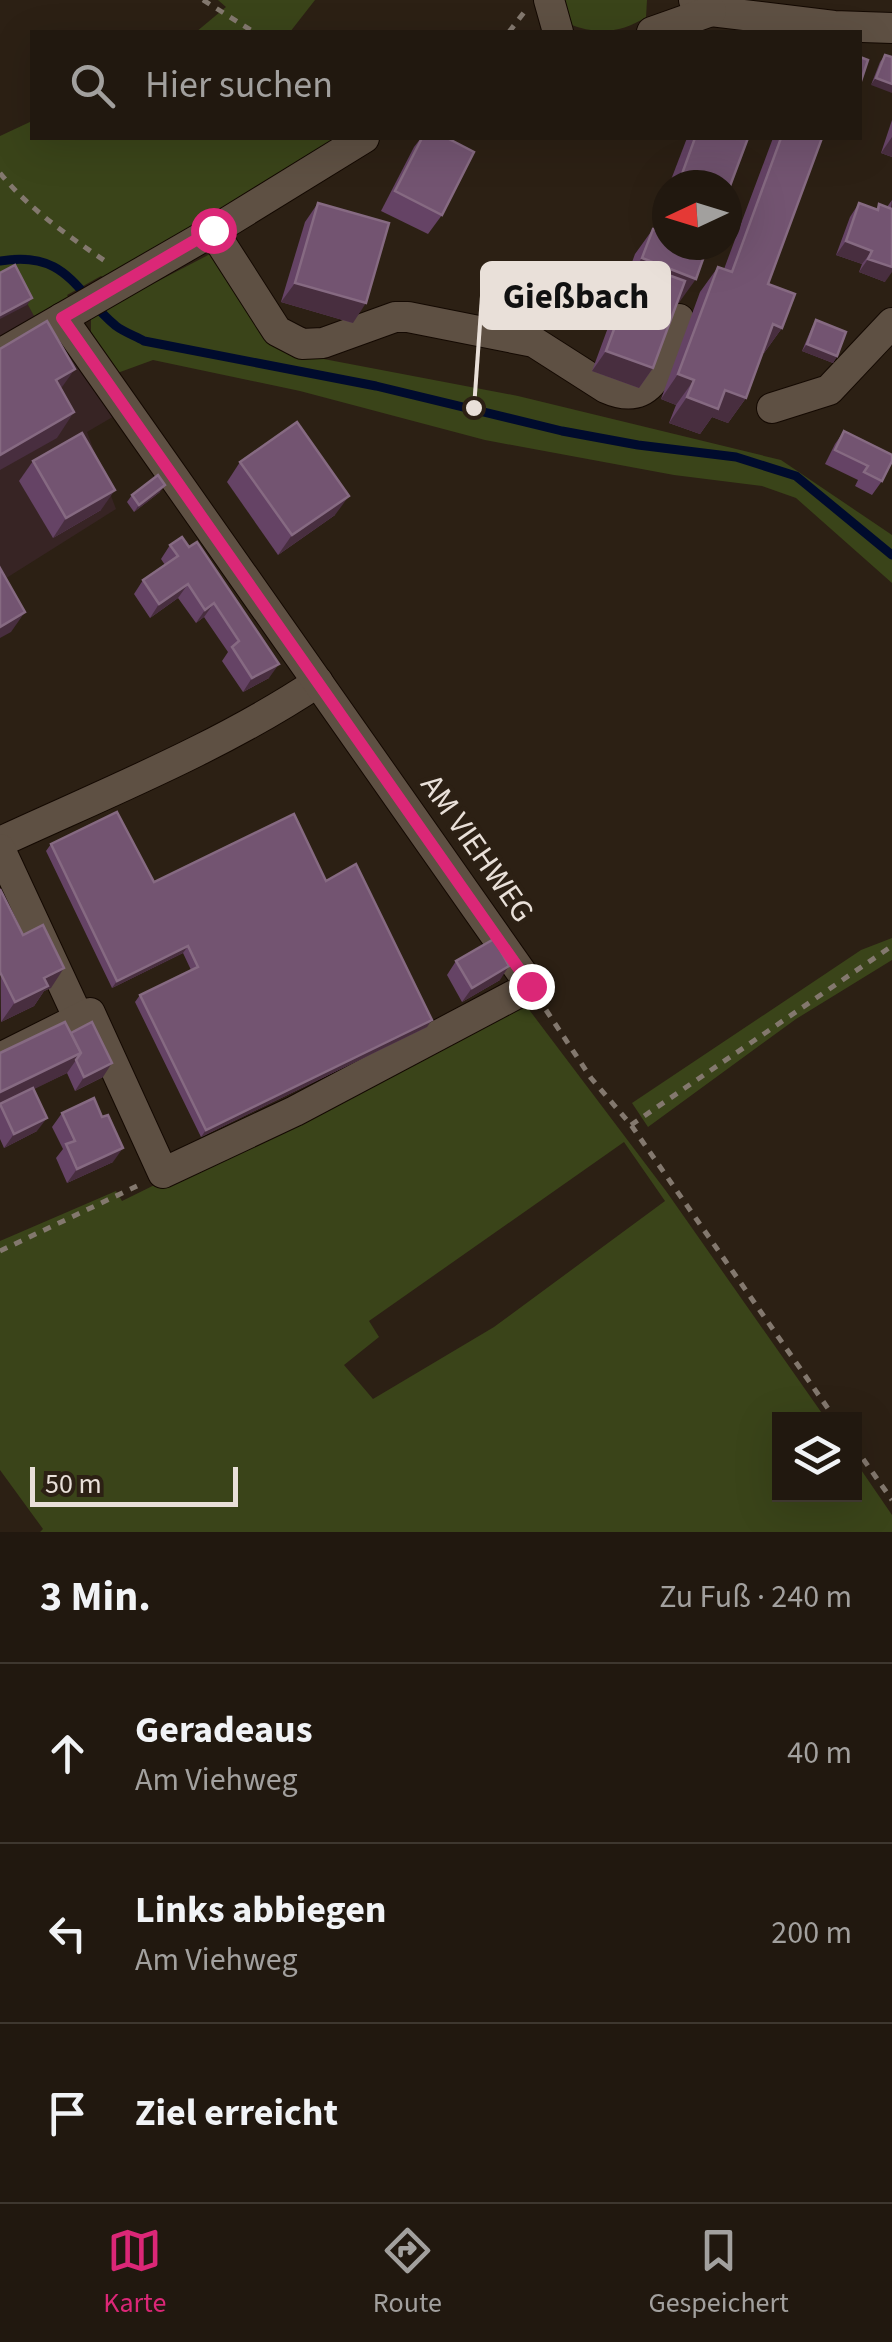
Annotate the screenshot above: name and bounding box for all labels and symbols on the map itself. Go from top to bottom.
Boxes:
north arrow [652,170,742,260]
route start [191,208,237,254]
callout: Gießbach [482,263,669,328]
text: Gießbach [503,272,649,322]
street label: AM VIEHWEG [409,765,545,932]
route end [509,964,555,1010]
scale bar [30,1462,238,1506]

